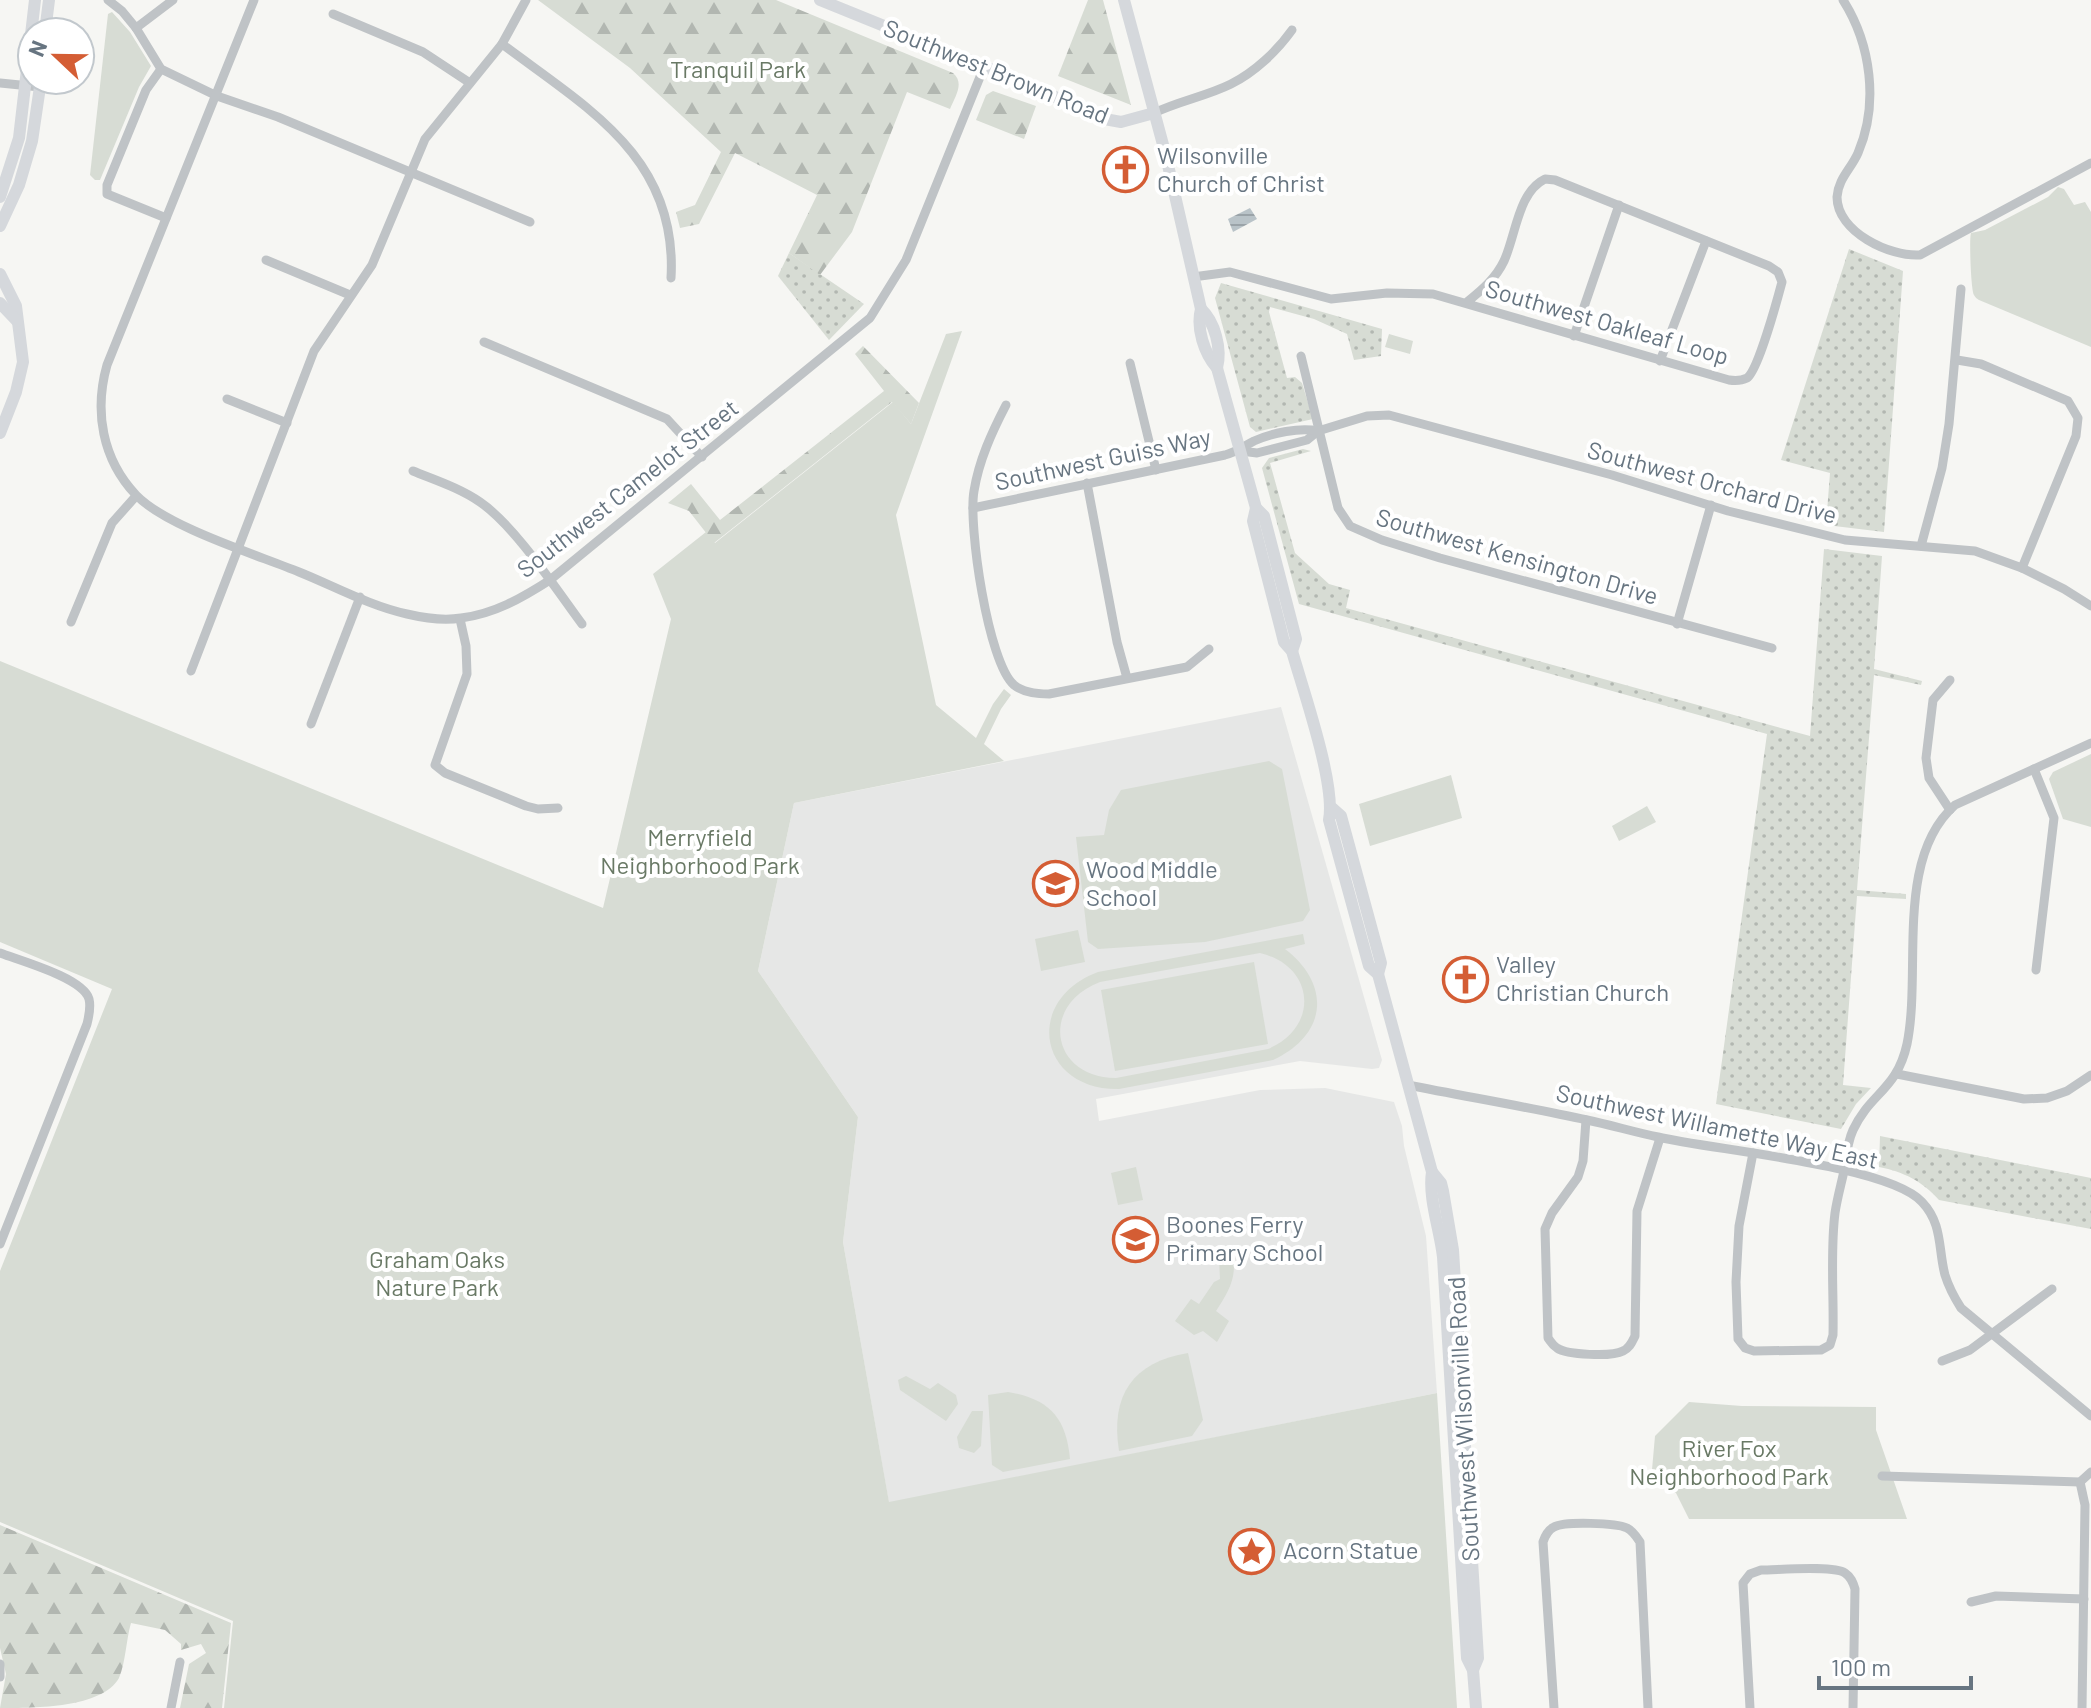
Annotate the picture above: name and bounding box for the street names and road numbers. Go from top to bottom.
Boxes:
street label: Southwest Brown Road [880,12,1113,129]
street label: Southwest Oakleaf Loop [1482,273,1732,370]
street label: Southwest Camelot Street [511,392,743,583]
street label: Southwest Guiss Way [992,421,1213,496]
street label: Southwest Orchard Drive [1584,434,1840,529]
street label: Southwest Kensington Drive [1373,501,1662,610]
street label: Southwest Willamette Way East [1554,1077,1881,1174]
street label: Southwest Wilsonville Road [1441,1276,1484,1562]

